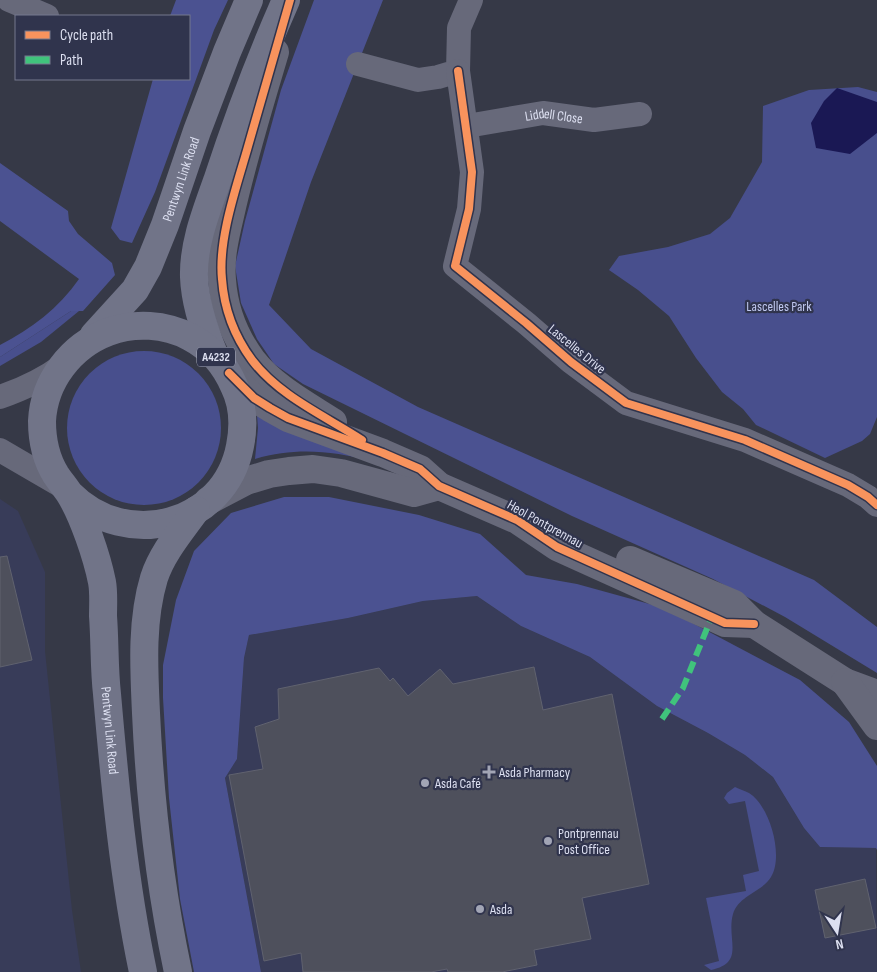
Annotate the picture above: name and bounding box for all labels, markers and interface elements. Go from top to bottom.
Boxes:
legend [15,15,190,80]
text: Cycle path [60,26,113,45]
text: Path [60,51,83,70]
street label: Liddell Close [523,104,584,127]
street label: Pentwyn Link Road [158,135,203,224]
park label: Lascelles Park [746,298,812,315]
street label: Lascelles Drive [545,321,609,377]
road number: A4232 [197,348,235,367]
street label: Heol Pontprennau [504,496,586,552]
street label: Pentwyn Link Road [98,686,123,775]
place label: Asda Pharmacy [498,764,571,781]
marker: Asda Pharmacy [483,766,495,778]
place label: Asda Café [434,775,481,792]
marker: Asda Café [419,777,431,789]
place label: Pontprennau Post Office [558,825,619,858]
marker: Pontprennau Post Office [542,835,554,847]
place label: Asda [489,901,512,918]
marker: Asda [474,903,486,915]
north arrow [812,907,862,957]
text: N [834,935,845,953]

